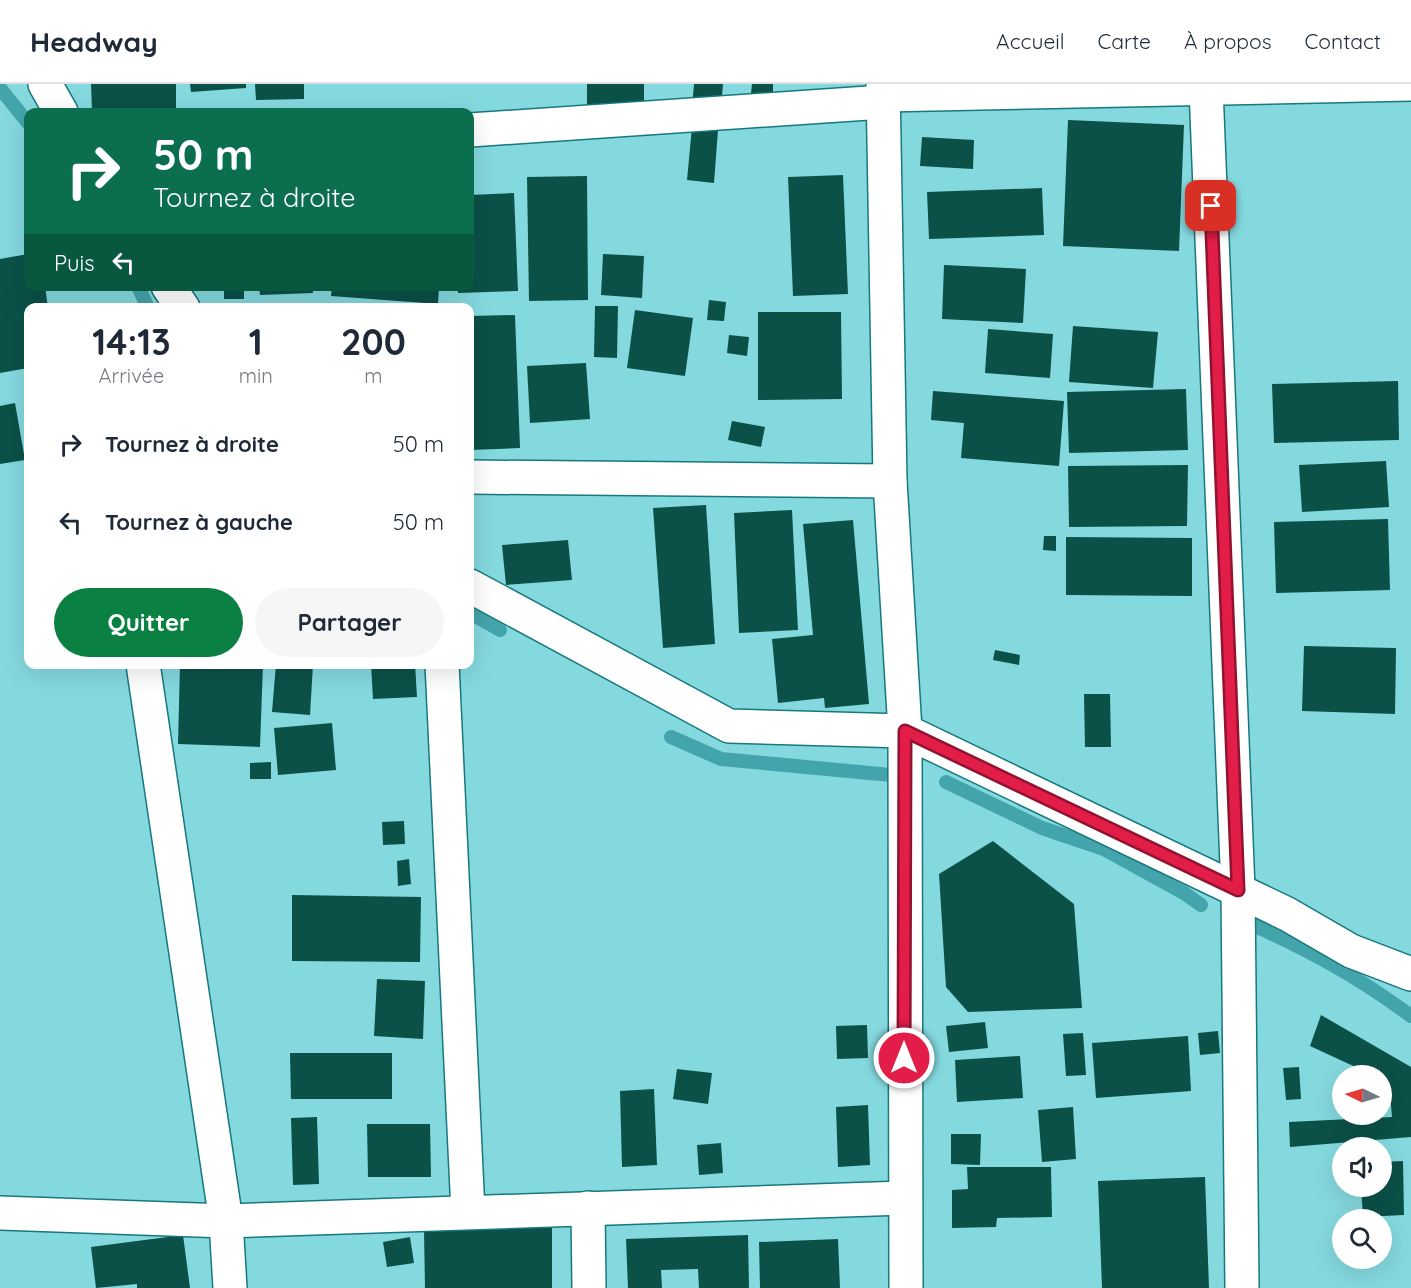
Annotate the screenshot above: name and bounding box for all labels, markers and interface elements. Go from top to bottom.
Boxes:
text: Headway [30,24,158,59]
text: Accueil [996,28,1065,54]
text: Carte [1098,28,1151,54]
text: À propos [1184,28,1272,54]
text: Contact [1305,28,1381,54]
text: 50 m [153,128,253,181]
icon: right [54,132,132,210]
text: Tournez à droite [153,180,356,214]
pin [1185,180,1236,231]
icon: arrive [1194,189,1227,222]
icon: left [107,246,140,279]
text: Puis [54,249,95,277]
text: 14:13 [92,319,171,364]
text: 1 [249,319,263,364]
text: 200 [341,319,406,364]
text: Arrivée [99,363,164,388]
text: min [239,363,273,388]
text: m [364,363,383,388]
icon: right [54,428,87,461]
text: Tournez à droite [105,430,279,458]
text: 50 m [393,430,444,458]
icon: left [54,506,87,539]
text: Tournez à gauche [105,508,293,536]
text: 50 m [393,508,444,536]
button: Quitter [54,588,243,657]
button: Partager [255,588,444,657]
position arrow [872,1026,936,1090]
north arrow [1332,1065,1392,1125]
map controls [1332,1065,1392,1269]
button: sound [1332,1137,1392,1197]
button: search [1332,1209,1392,1269]

